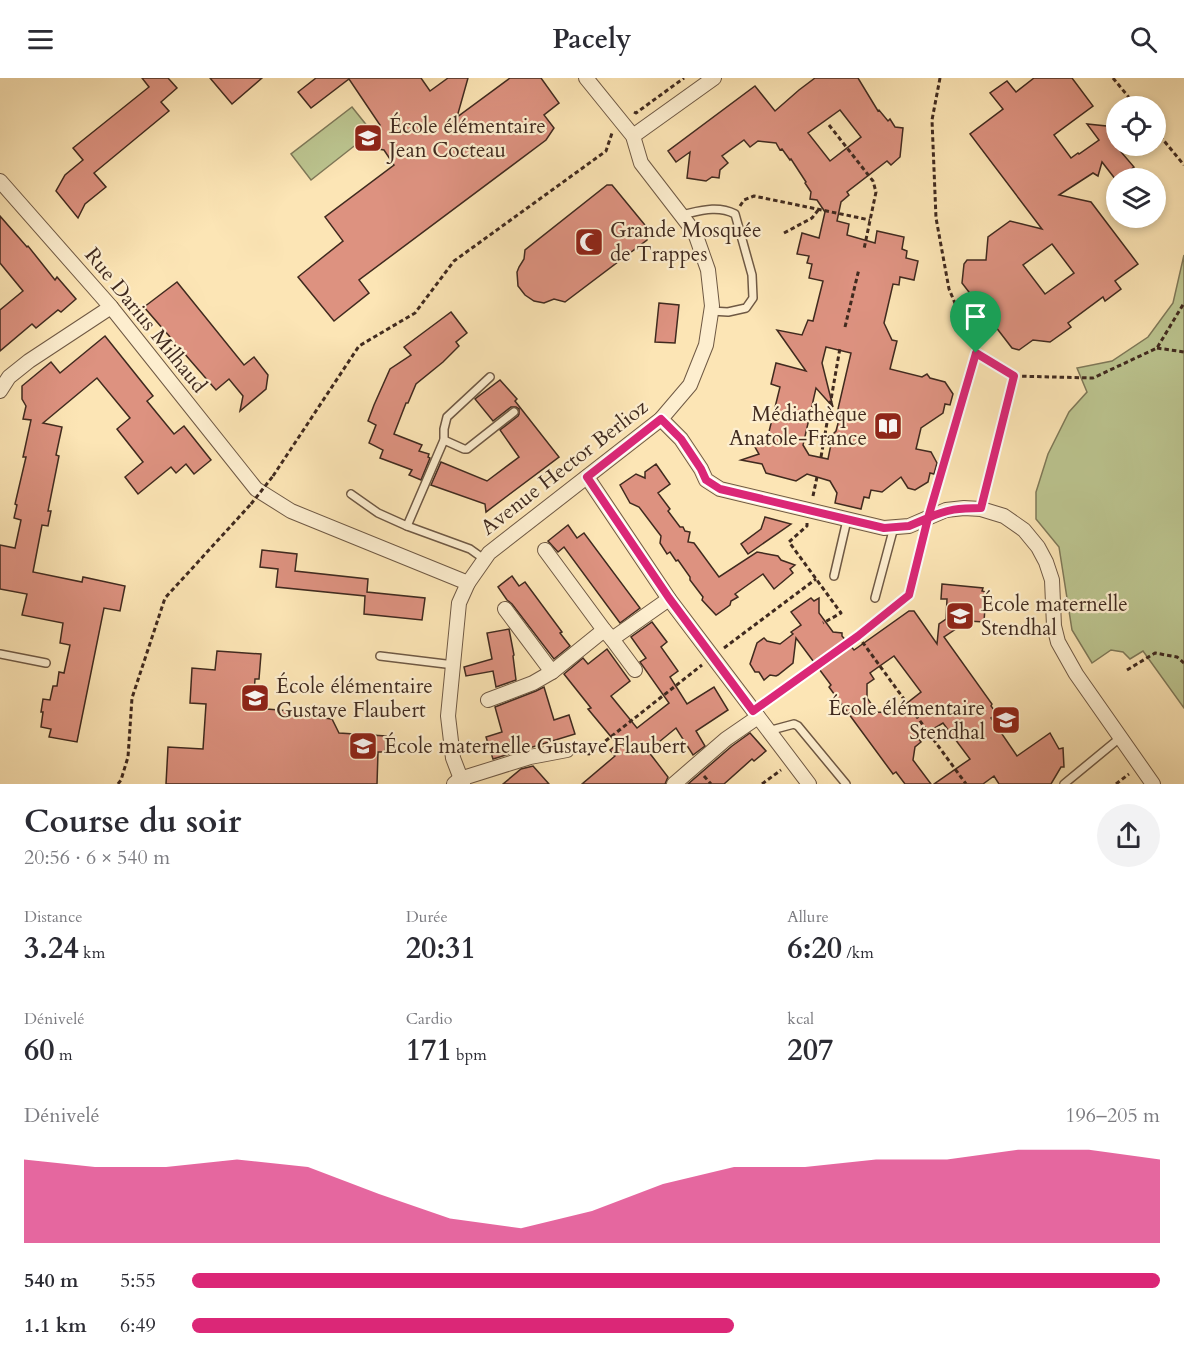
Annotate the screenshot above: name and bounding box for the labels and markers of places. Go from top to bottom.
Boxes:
place label: École élémentaire Jean Cocteau [386,112,546,165]
school or university icon: École élémentaire Jean Cocteau [352,122,384,154]
place label: Grande Mosquée de Trappes [610,216,762,269]
mosque icon: Grande Mosquée de Trappes [573,226,605,258]
pin [950,291,1001,353]
place label: Médiathèque Anatole-France [729,400,867,453]
library icon: Médiathèque Anatole-France [872,410,904,442]
place label: École maternelle Stendhal [981,590,1128,643]
school or university icon: École maternelle Stendhal [944,600,976,632]
place label: École élémentaire Gustave Flaubert [276,672,433,725]
school or university icon: École élémentaire Gustave Flaubert [239,682,271,714]
place label: École élémentaire Stendhal [828,694,985,747]
school or university icon: École élémentaire Stendhal [990,704,1022,736]
school or university icon: École maternelle Gustave Flaubert [347,730,379,762]
place label: École maternelle Gustave Flaubert [384,732,686,761]

